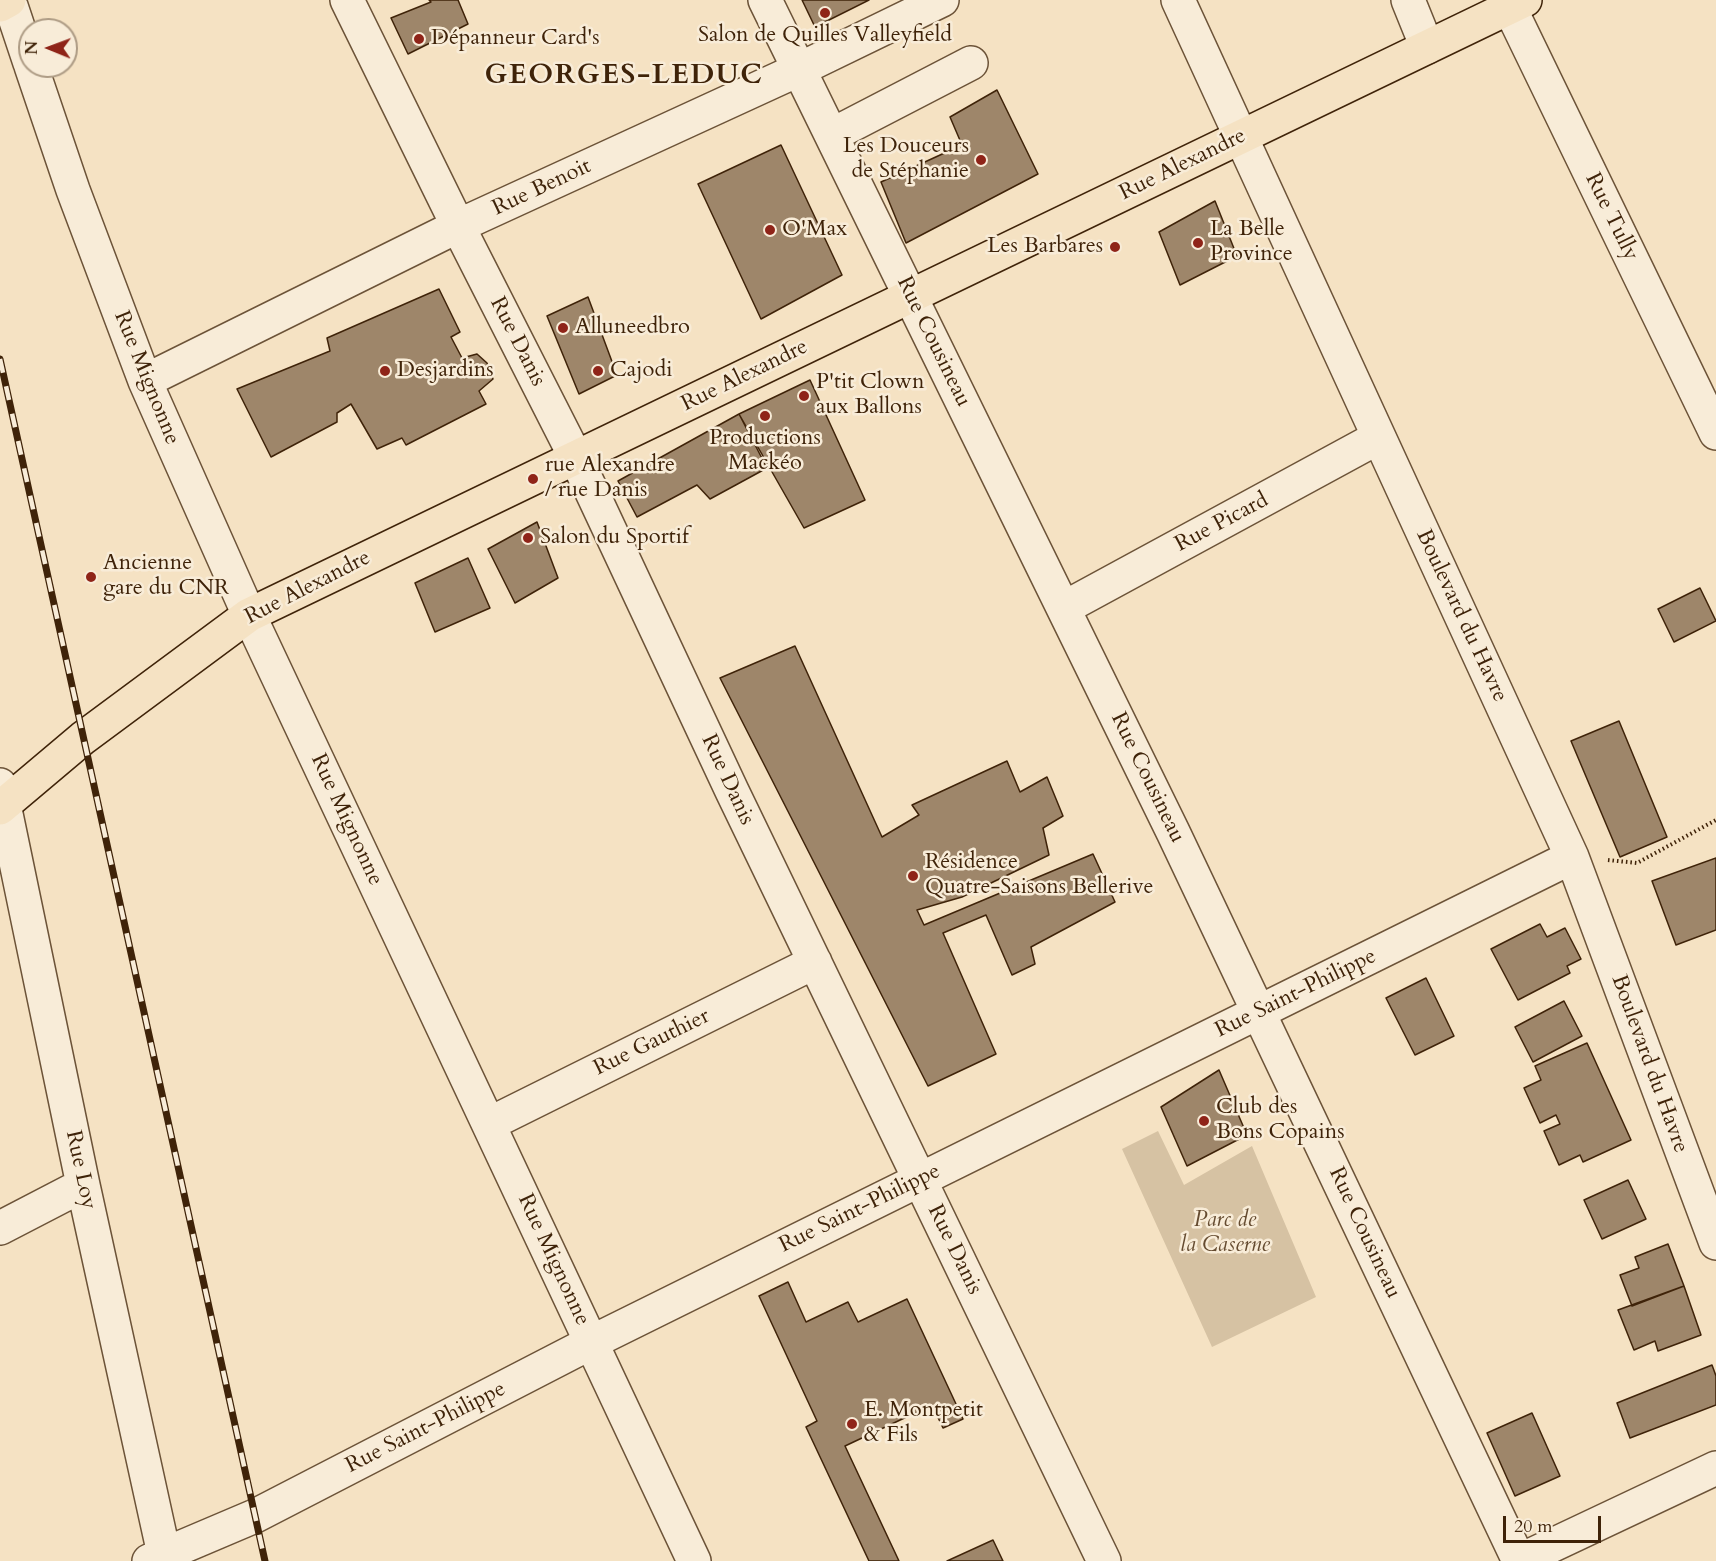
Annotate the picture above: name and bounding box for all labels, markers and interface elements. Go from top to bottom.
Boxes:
marker: Salon de Quilles Valleyfield [818,6,832,20]
north arrow [18,18,78,78]
place label: Salon de Quilles Valleyfield [698,23,952,49]
place label: Dépanneur Card's [431,26,600,52]
marker: Dépanneur Card's [412,32,426,46]
text: N [21,41,43,55]
district label: GEORGES-LEDUC [485,60,763,94]
street label: Rue Alexandre [1116,123,1250,207]
place label: Les Douceurs de Stéphanie [843,134,969,186]
marker: Les Douceurs de Stéphanie [974,153,988,167]
street label: Rue Benoit [489,154,595,222]
street label: Rue Tully [1578,169,1644,265]
place label: O'Max [782,217,847,243]
place label: La Belle Province [1210,217,1293,268]
marker: O'Max [763,223,777,237]
place label: Les Barbares [987,234,1103,260]
marker: La Belle Province [1191,236,1205,250]
marker: Les Barbares [1108,240,1122,254]
street label: Rue Cousineau [890,273,976,411]
street label: Rue Danis [483,293,551,391]
street label: Rue Mignonne [107,307,185,449]
place label: Alluneedbro [575,315,690,341]
marker: Alluneedbro [556,321,570,335]
street label: Rue Alexandre [678,334,812,418]
place label: Desjardins [397,358,494,384]
place label: Cajodi [610,358,672,384]
marker: Desjardins [378,364,392,378]
marker: Cajodi [591,364,605,378]
place label: P'tit Clown aux Ballons [816,370,924,422]
marker: P'tit Clown aux Ballons [797,389,811,403]
marker: Productions Mackéo [758,409,772,423]
place label: Productions Mackéo [709,426,821,478]
place label: rue Alexandre / rue Danis [545,453,675,505]
marker: rue Alexandre / rue Danis [526,472,540,486]
street label: Rue Picard [1171,487,1273,559]
place label: Salon du Sportif [540,525,689,551]
street label: Boulevard du Havre [1409,525,1513,707]
marker: Salon du Sportif [521,531,535,545]
street label: Rue Alexandre [241,545,375,631]
place label: Ancienne gare du CNR [103,551,229,602]
marker: Ancienne gare du CNR [84,570,98,584]
street label: Rue Cousineau [1104,709,1190,847]
street label: Rue Danis [695,731,759,829]
street label: Rue Mignonne [304,750,388,890]
place label: Résidence Quatre-Saisons Bellerive [925,850,1154,902]
marker: Résidence Quatre-Saisons Bellerive [906,869,920,883]
street label: Rue Saint-Philippe [1211,944,1381,1044]
street label: Boulevard du Havre [1605,971,1693,1157]
street label: Rue Gauthier [590,1004,714,1082]
place label: Club des Bons Copains [1216,1095,1345,1146]
marker: Club des Bons Copains [1197,1114,1211,1128]
street label: Rue Loy [59,1128,101,1212]
street label: Rue Saint-Philippe [775,1159,945,1259]
street label: Rue Cousineau [1322,1163,1406,1303]
street label: Rue Mignonne [511,1190,595,1330]
street label: Rue Danis [921,1201,987,1299]
park label: Parc de la Caserne [1180,1208,1270,1260]
street label: Rue Saint-Philippe [342,1376,510,1480]
place label: E. Montpetit & Fils [864,1398,983,1450]
marker: E. Montpetit & Fils [845,1417,859,1431]
scale bar [1506,1504,1604,1542]
text: 20 m [1514,1514,1553,1539]

